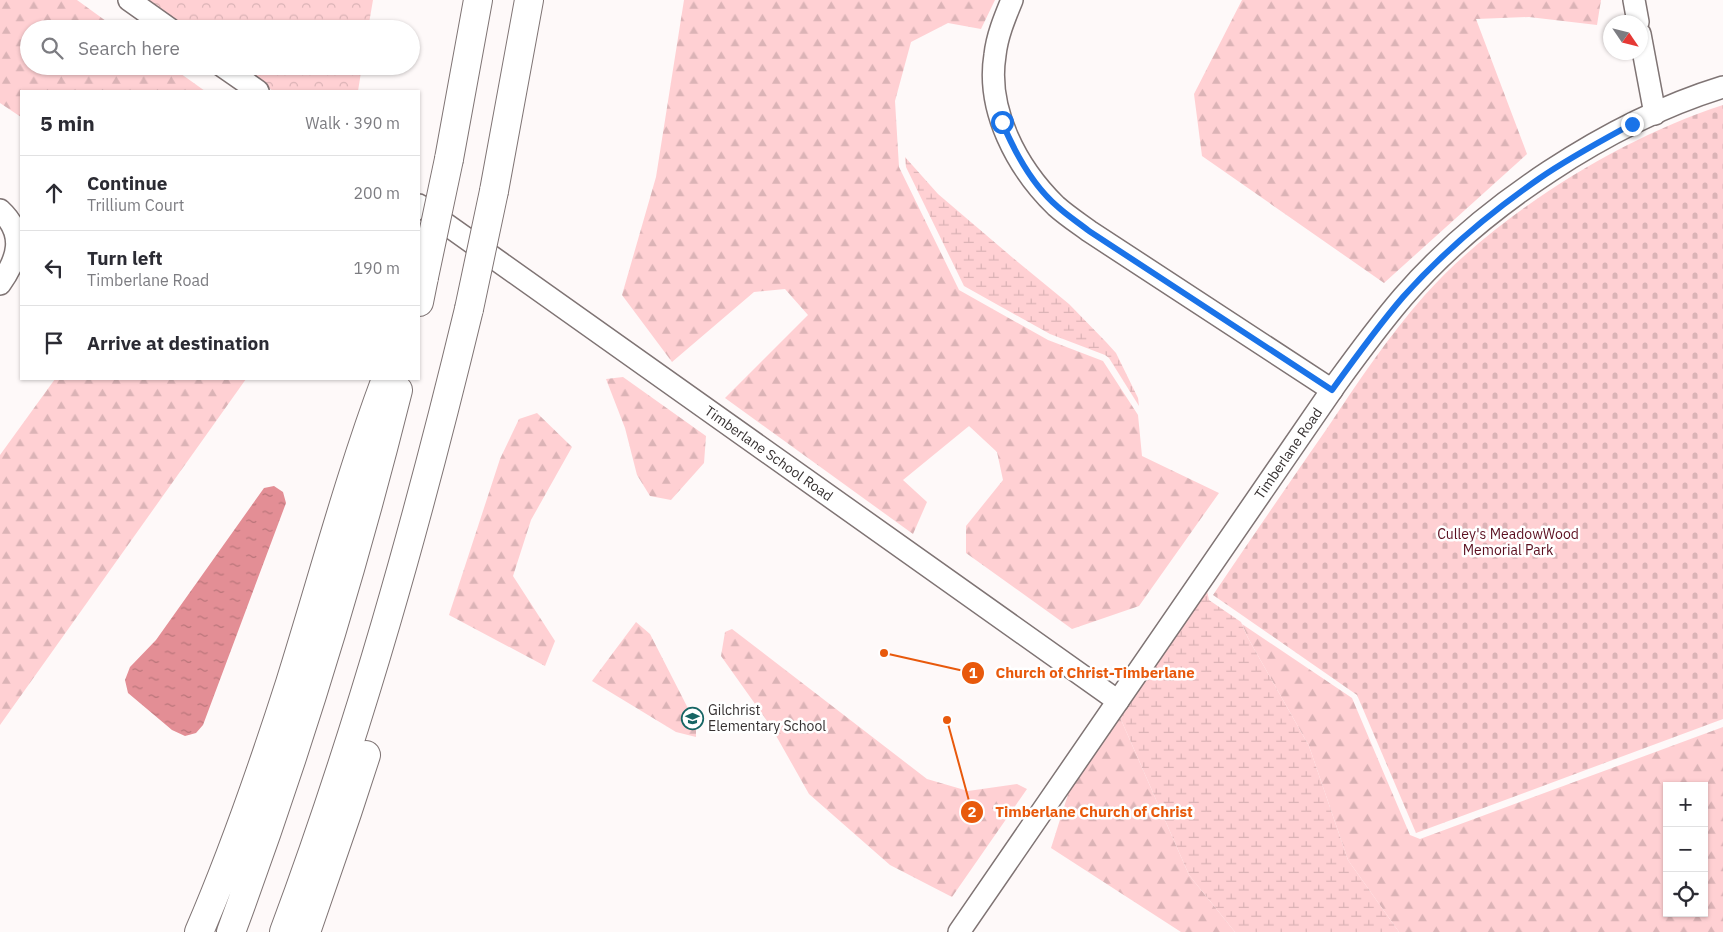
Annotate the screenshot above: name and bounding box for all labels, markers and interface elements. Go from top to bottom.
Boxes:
north arrow [1603,15,1648,60]
search box [20,20,420,75]
icon: search [38,34,66,62]
text: Search here [78,36,180,60]
text: 5 min [40,109,95,137]
route start [991,111,1014,134]
text: Walk · 390 m [305,113,400,133]
route end [1621,113,1644,136]
text: Continue [87,171,167,195]
icon: ahead [40,179,68,207]
text: 200 m [353,183,400,203]
text: Trillium Court [87,195,184,215]
text: Turn left [87,246,163,270]
icon: left [40,254,68,282]
text: 190 m [353,258,400,278]
text: Timberlane Road [87,270,209,290]
icon: arrive [40,329,68,357]
text: Arrive at destination [87,331,270,355]
street label: Timberlane School Road [701,402,837,505]
street label: Timberlane Road [1251,404,1326,503]
park label: Culley's MeadowWood Memorial Park [1437,525,1579,559]
callout: Church of Christ-Timberlane [961,658,1205,688]
text: 1 [968,663,978,682]
text: Church of Christ-Timberlane [995,663,1195,682]
place label: Gilchrist Elementary School [708,701,826,735]
school or university icon: Gilchrist Elementary School [680,706,704,730]
map controls [1663,782,1708,917]
button: + [1663,782,1708,827]
callout: Timberlane Church of Christ [960,797,1202,827]
text: 2 [967,802,977,821]
text: Timberlane Church of Christ [995,802,1193,821]
button: − [1663,827,1708,872]
button: locate [1663,872,1708,917]

